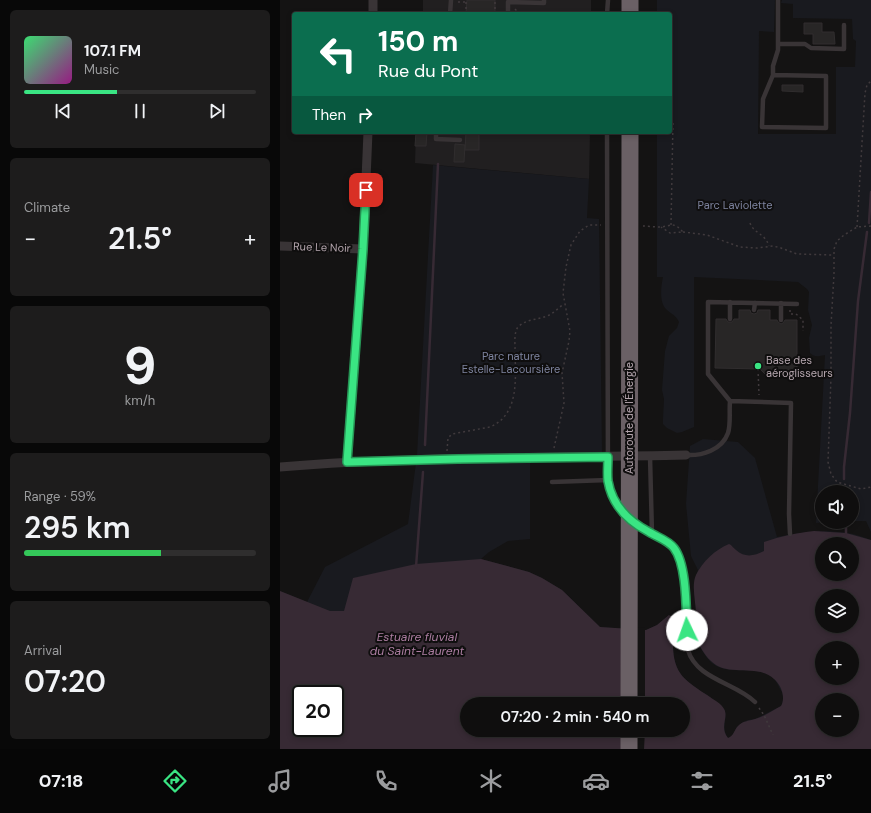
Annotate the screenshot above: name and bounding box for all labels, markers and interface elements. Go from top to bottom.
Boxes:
text: 150 m [378,23,458,60]
icon: left [312,28,364,80]
text: 107.1 FM [84,41,141,61]
text: Rue du Pont [378,59,478,83]
text: Music [84,61,119,78]
icon: previous [52,100,74,122]
icon: pause [129,100,151,122]
icon: next [206,100,228,122]
icon: right [354,104,376,126]
text: Then [312,105,346,125]
pin [349,173,383,207]
icon: arrive [355,179,377,201]
park label: Parc Laviolette [698,198,772,212]
text: Climate [24,199,70,216]
text: 21.5° [108,219,172,258]
text: − [24,224,36,253]
text: + [244,224,256,253]
street label: Rue Le Noir [293,239,351,255]
text: 9 [123,332,157,400]
park label: Parc nature Estelle-Lacoursière [462,349,560,376]
place label: Base des aéroglisseurs [766,353,833,380]
marker: Base des aéroglisseurs [753,361,763,371]
street label: Autoroute de l'Énergie [622,362,636,474]
text: km/h [125,392,155,409]
map controls [815,485,859,737]
button: sound [815,485,859,529]
text: Range · 59% [24,488,96,505]
text: 295 km [24,508,130,547]
button: search [815,537,859,581]
button: layers [815,589,859,633]
position arrow [666,609,708,651]
water label: Estuaire fluvial du Saint-Laurent [370,629,465,659]
button: + [815,641,859,685]
text: Arrival [24,642,62,659]
text: 07:20 [24,662,106,701]
speed limit sign: 20 [292,685,344,737]
button: − [815,693,859,737]
text: 07:20 · 2 min · 540 m [501,707,649,727]
icon: directions [161,767,189,795]
icon: music [266,767,294,795]
icon: phone [372,767,400,795]
icon: climate [477,767,505,795]
icon: car [582,767,610,795]
icon: filters [688,767,716,795]
text: 07:18 [39,769,83,793]
text: 21.5° [793,769,832,793]

